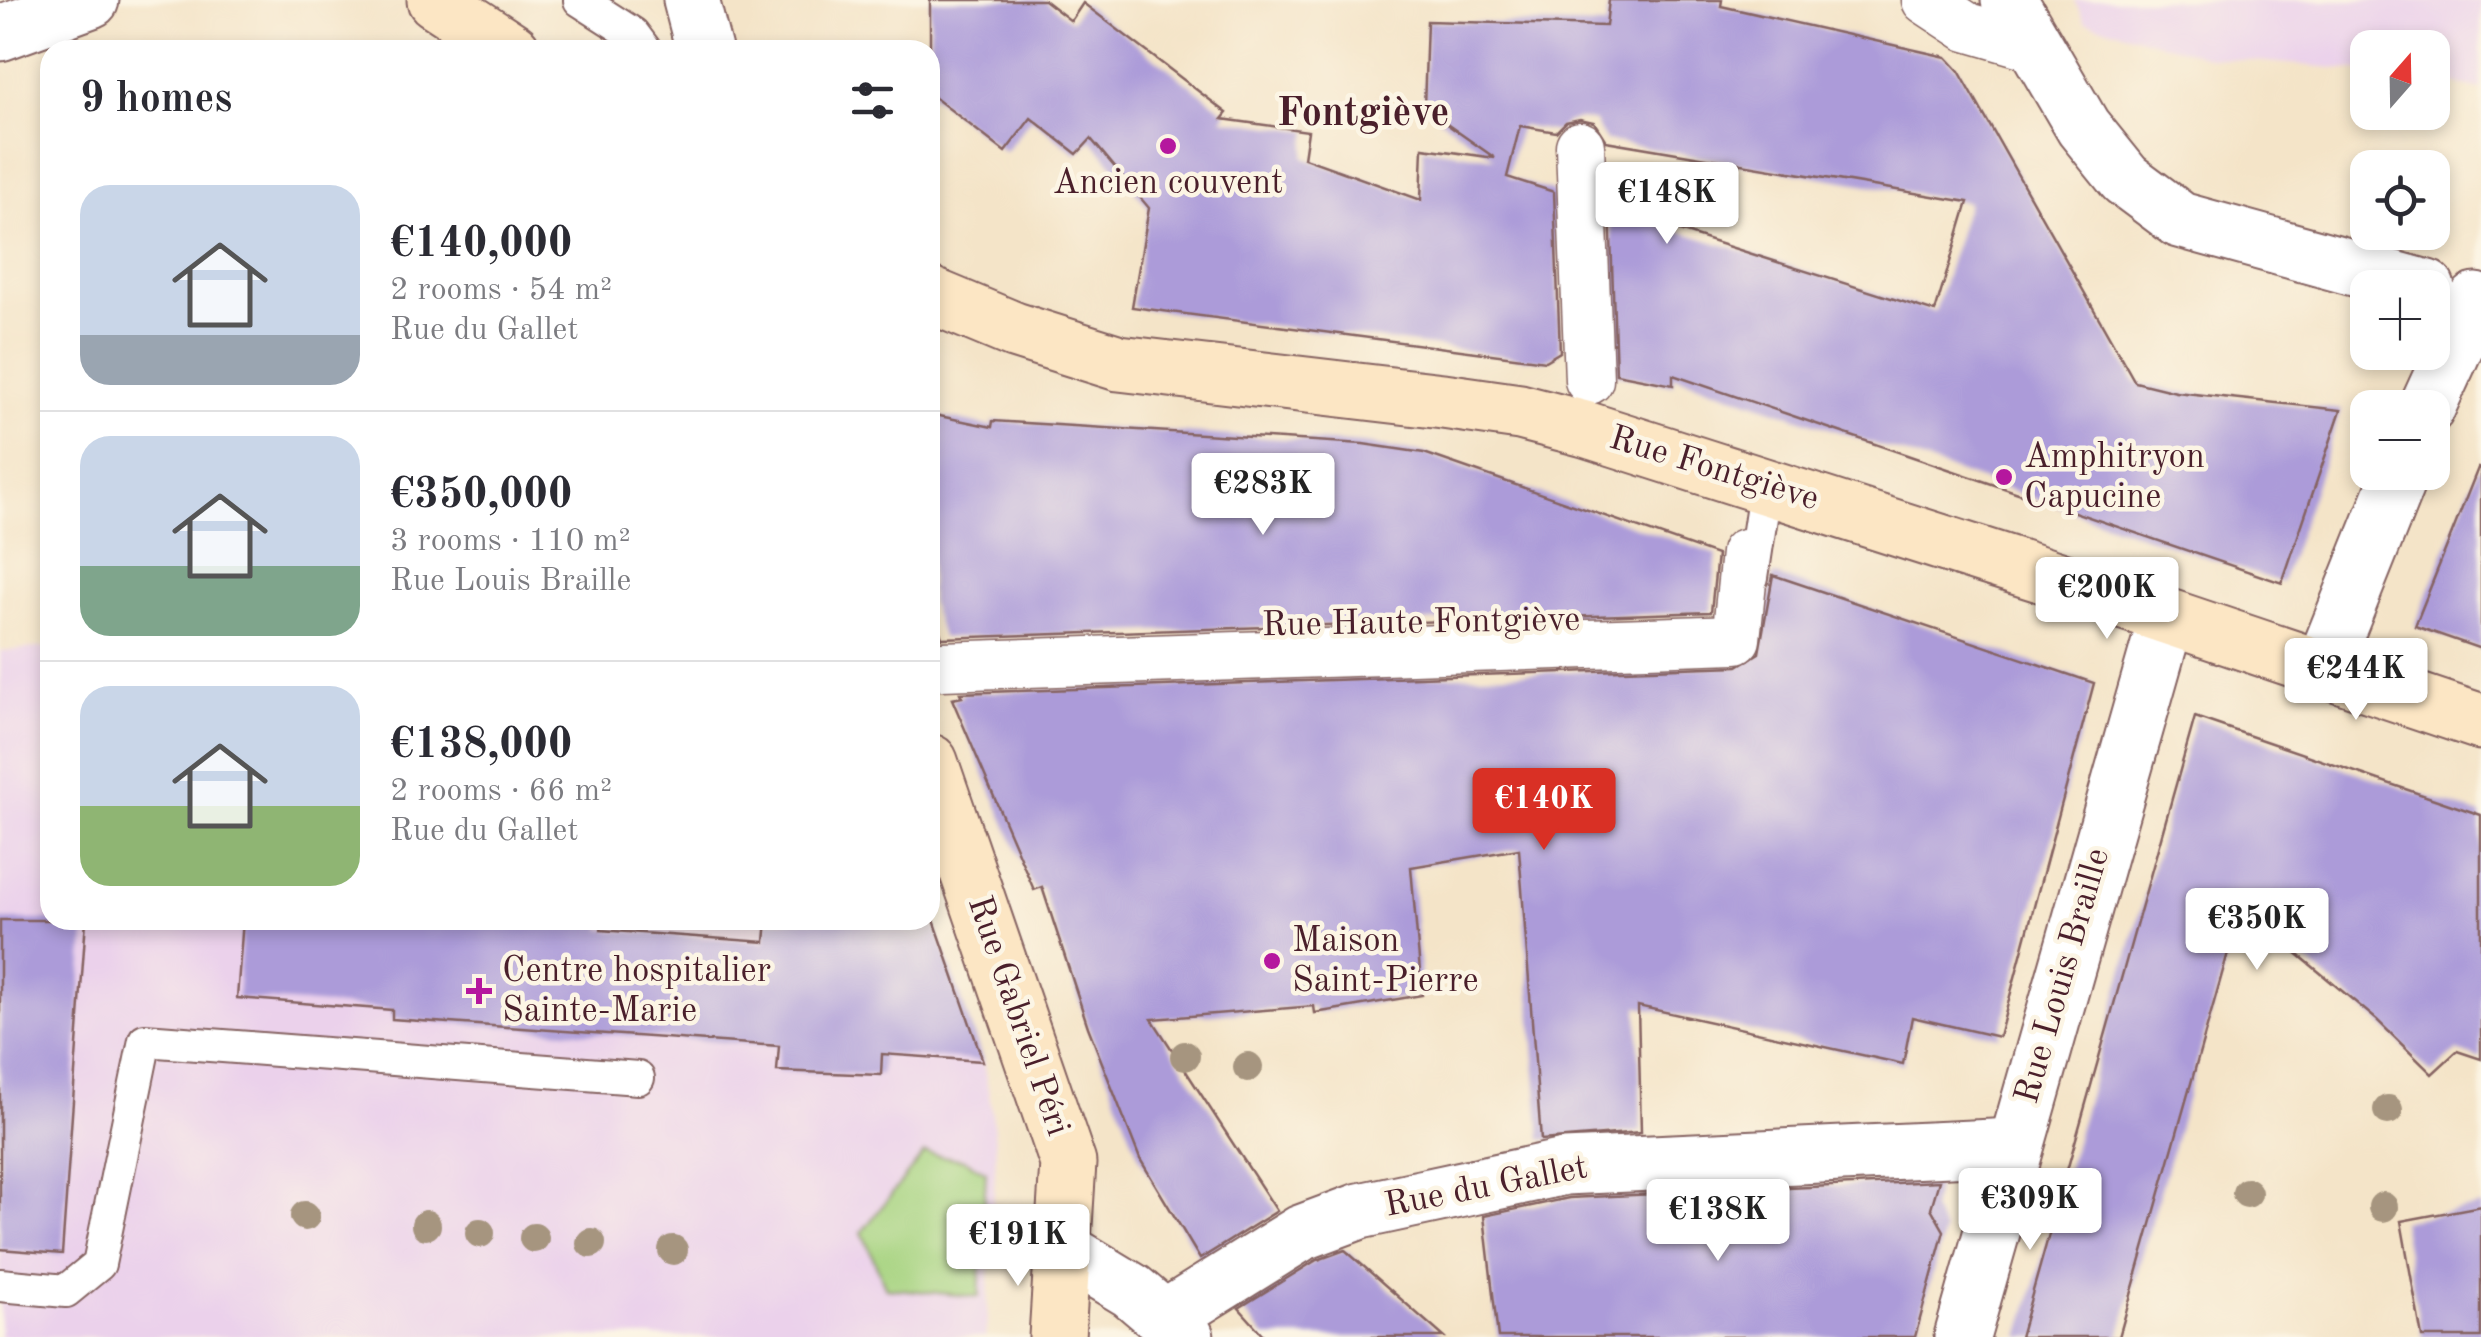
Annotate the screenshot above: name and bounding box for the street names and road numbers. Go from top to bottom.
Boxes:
street label: Rue Fontgiève [1605,421,1823,517]
street label: Rue Haute Fontgiève [1262,603,1580,643]
street label: Rue Louis Braille [2010,844,2116,1108]
street label: Rue Gabriel Péri [961,892,1075,1140]
street label: Rue du Gallet [1381,1150,1591,1224]

